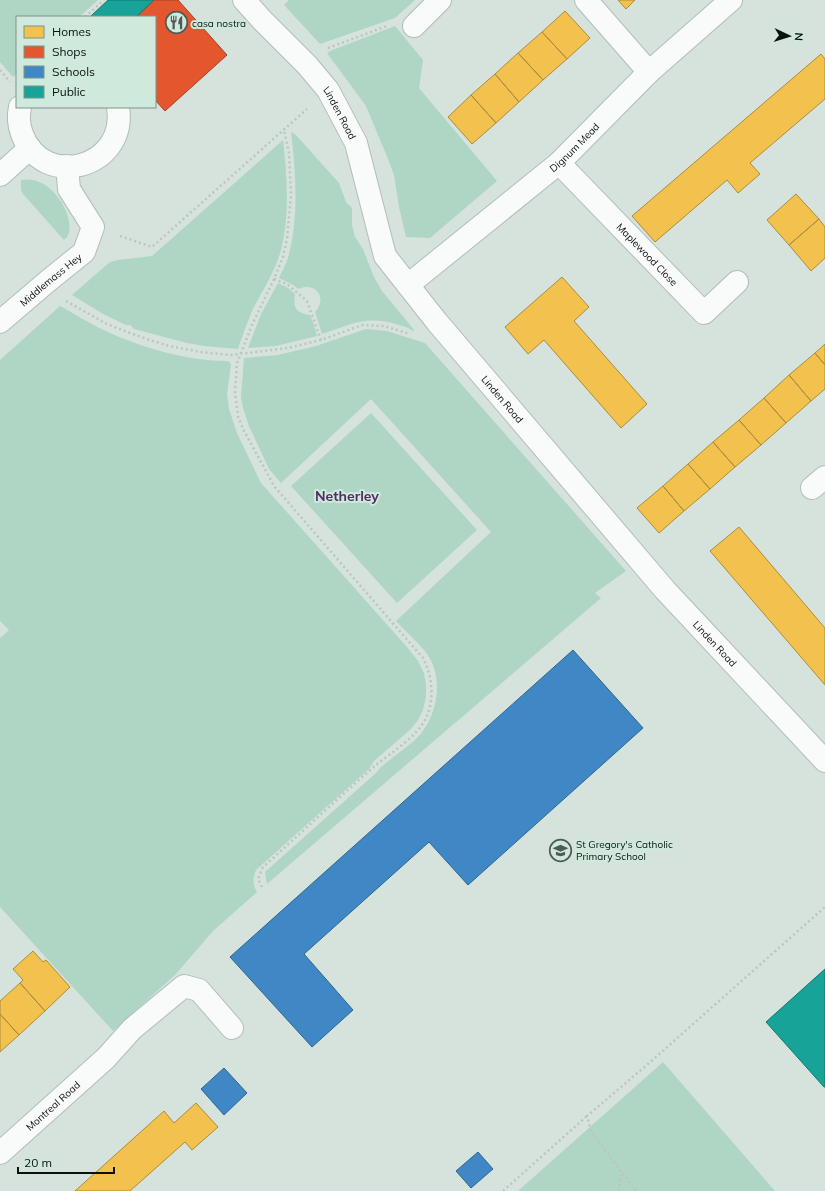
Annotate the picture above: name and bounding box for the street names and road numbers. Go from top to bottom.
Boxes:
street label: Linden Road [321,84,359,142]
street label: Dignum Mead [547,120,602,175]
street label: Maplewood Close [614,221,680,289]
street label: Middlemass Hey [17,250,85,309]
street label: Linden Road [478,373,526,426]
street label: Linden Road [690,618,739,670]
street label: Montreal Road [23,1078,83,1134]

